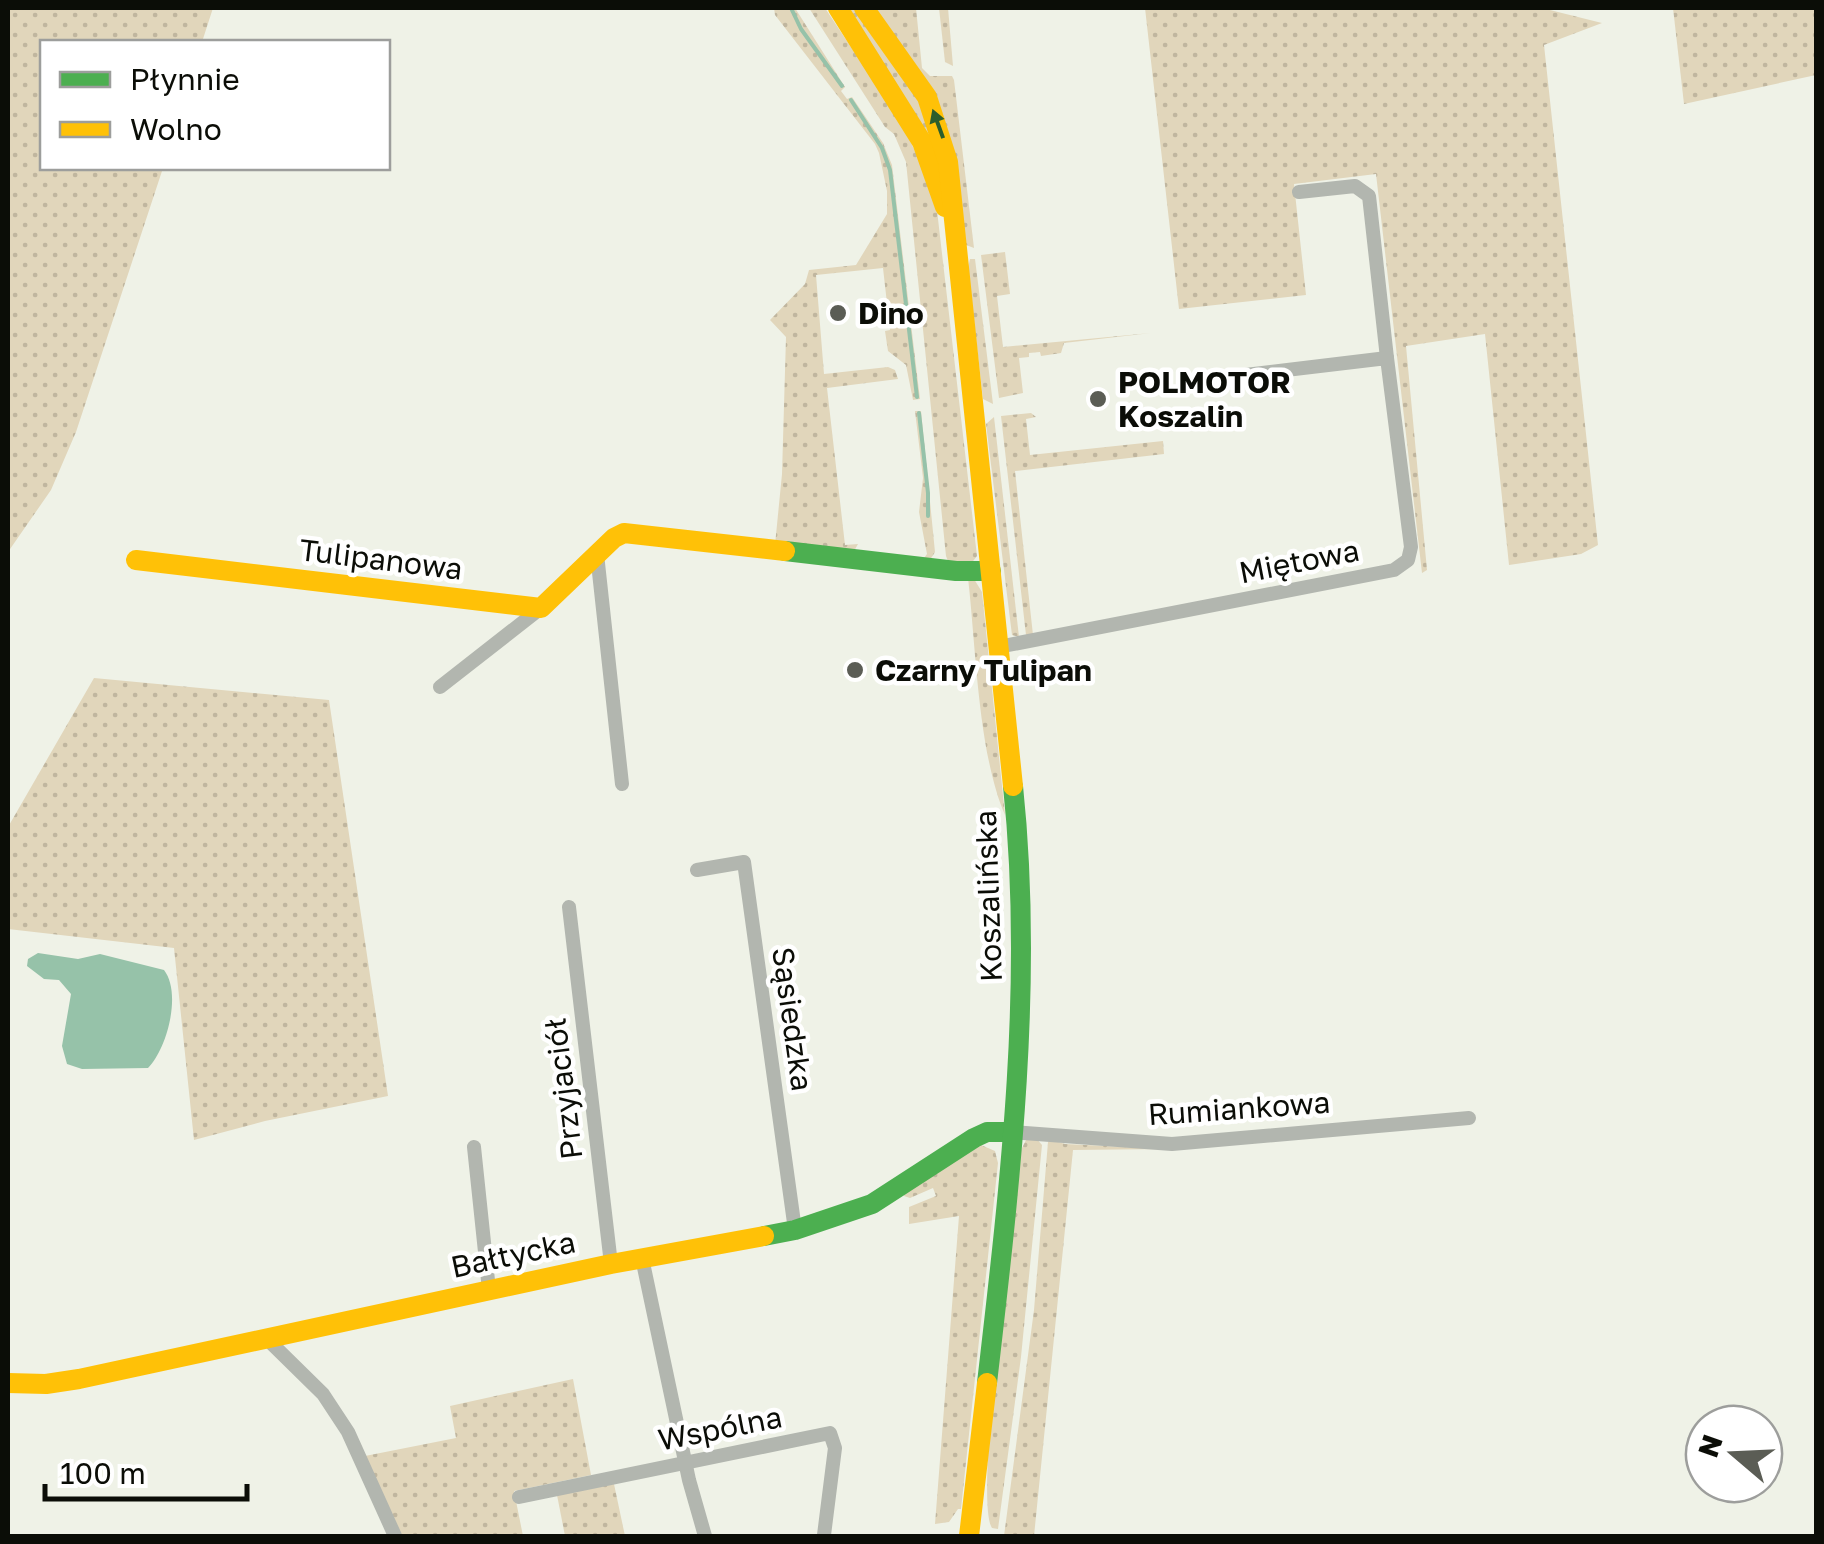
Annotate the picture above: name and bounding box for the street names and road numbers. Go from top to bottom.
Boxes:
street label: Tulipanowa [297,531,465,587]
street label: Miętowa [1236,532,1362,590]
street label: Koszalińska [967,810,1009,982]
street label: Sąsiedzka [765,945,821,1093]
street label: Przyjaciół [536,1016,590,1162]
street label: Rumiankowa [1147,1084,1331,1132]
street label: Bałtycka [447,1223,579,1285]
street label: Wspólna [655,1398,785,1458]

